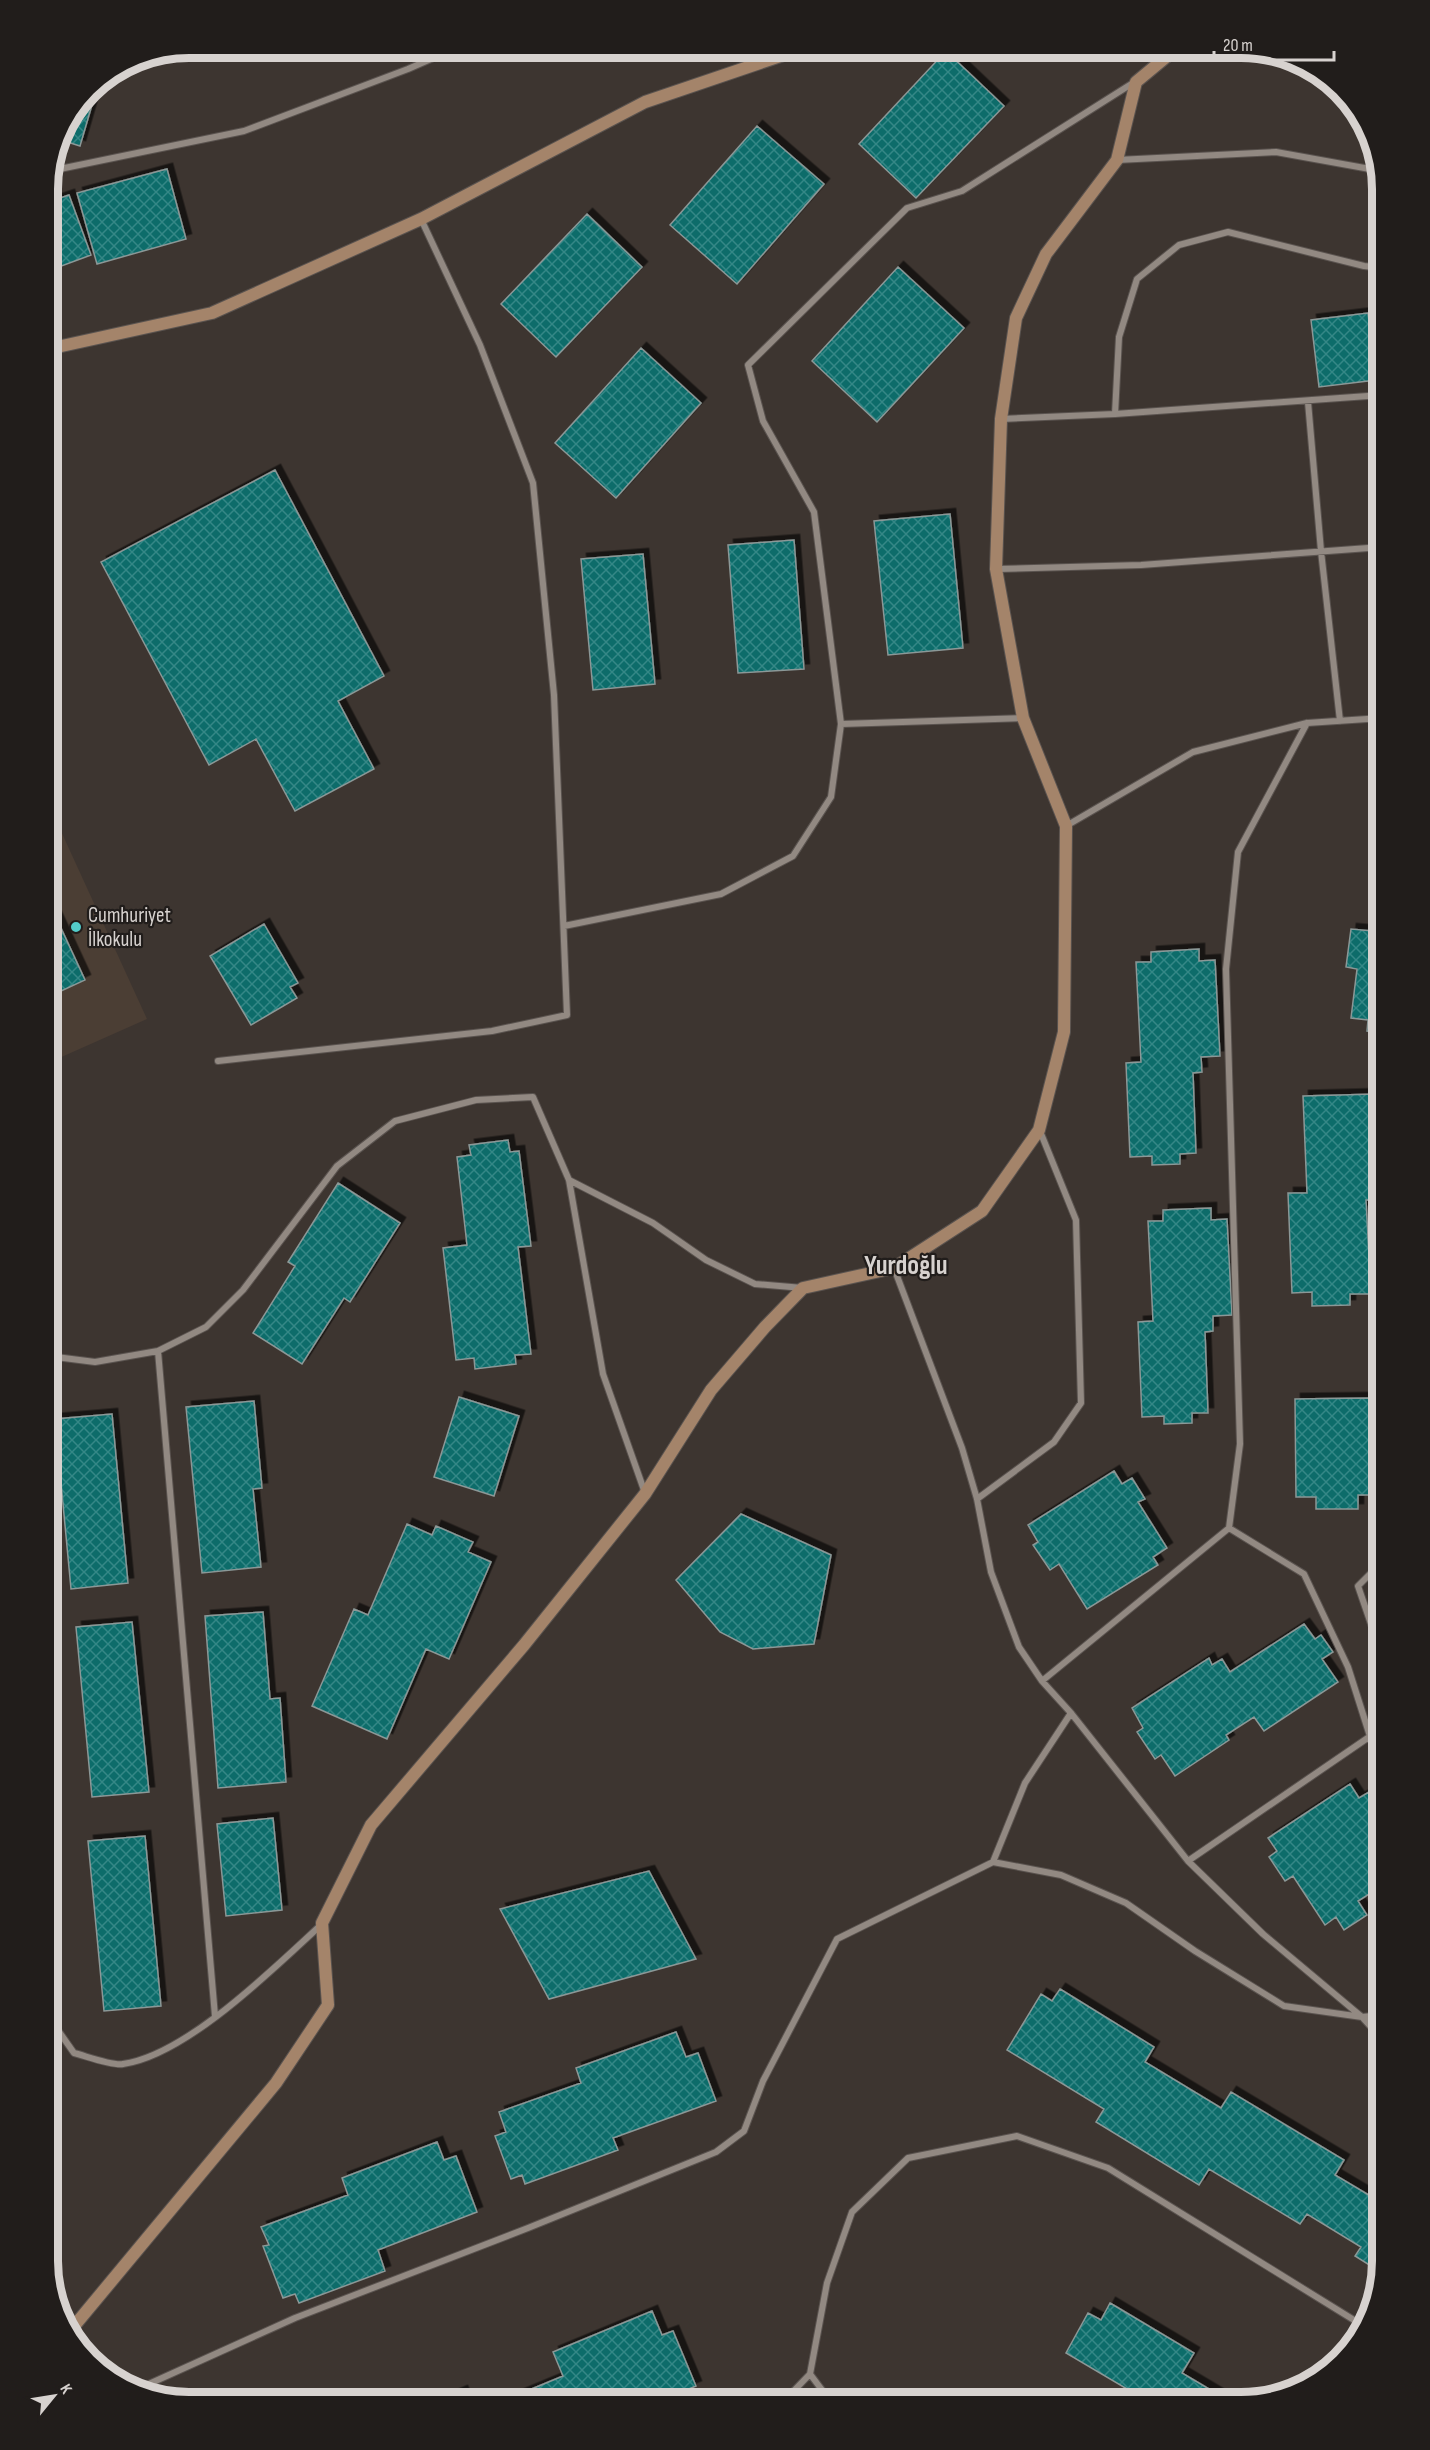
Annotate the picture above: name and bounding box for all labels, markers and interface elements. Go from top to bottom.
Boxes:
scale bar [1214,24,1334,62]
text: 20 m [1223,35,1253,56]
place label: Cumhuriyet İlkokulu [88,903,171,952]
marker: Cumhuriyet İlkokulu [69,920,83,934]
district label: Yurdoğlu [864,1250,948,1282]
north arrow [24,2366,84,2426]
text: K [55,2381,76,2398]

